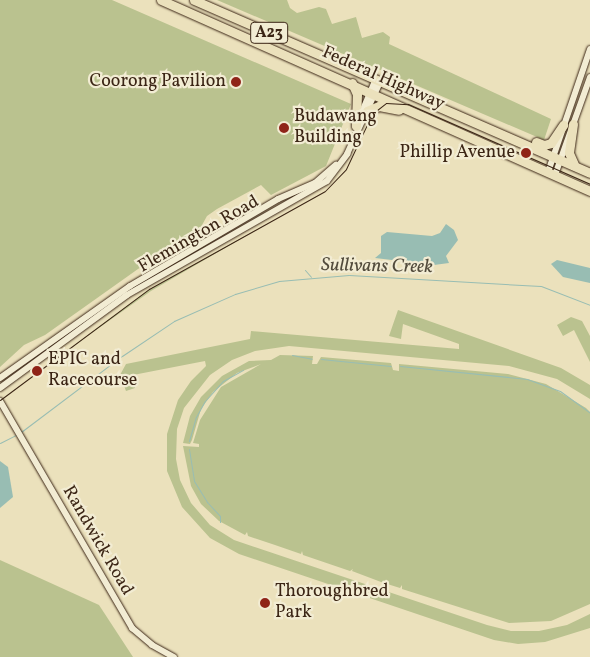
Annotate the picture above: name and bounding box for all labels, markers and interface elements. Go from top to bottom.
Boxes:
road number: A23 [249,19,289,46]
street label: Federal Highway [318,42,448,116]
place label: Coorong Pavilion [90,71,226,93]
marker: Coorong Pavilion [230,76,242,88]
place label: Budawang Building [294,107,377,150]
marker: Budawang Building [278,122,290,134]
place label: Phillip Avenue [399,142,515,164]
marker: Phillip Avenue [519,146,533,160]
street label: Flemington Road [135,192,263,278]
water label: Sullivans Creek [321,255,433,279]
place label: EPIC and Racecourse [48,350,137,392]
marker: EPIC and Racecourse [30,364,44,378]
street label: Randwick Road [57,482,137,600]
place label: Thoroughbred Park [275,582,389,624]
marker: Thoroughbred Park [259,597,271,609]

